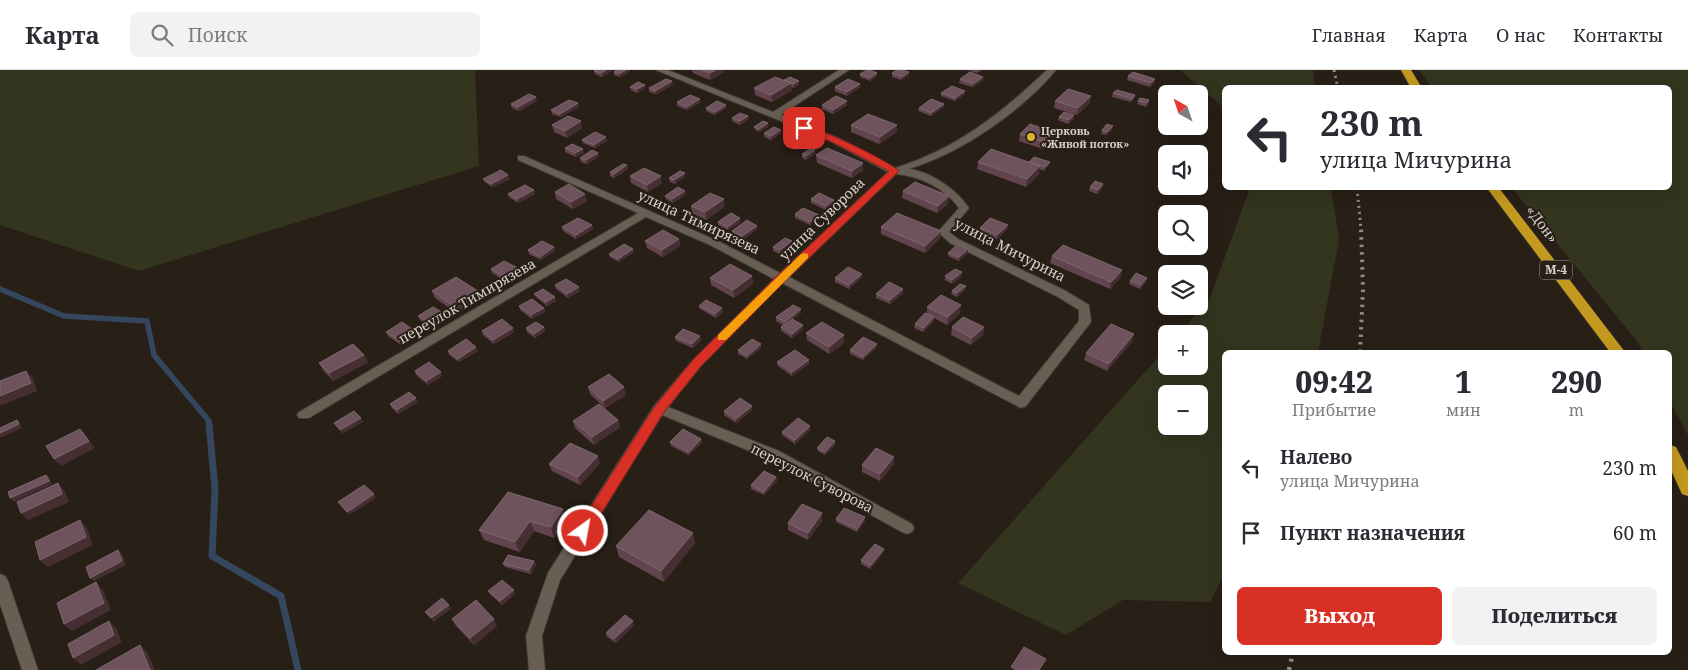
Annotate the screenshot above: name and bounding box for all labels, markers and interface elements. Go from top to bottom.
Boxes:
search box [130,12,480,57]
text: Карта [25,18,100,51]
icon: search [148,21,176,49]
text: Поиск [188,22,247,48]
text: Главная [1312,23,1386,47]
text: Карта [1414,23,1468,47]
text: О нас [1496,23,1545,47]
text: Контакты [1573,23,1663,47]
north arrow [1158,85,1208,135]
map controls [1158,85,1208,435]
text: 230 m [1320,99,1423,146]
icon: left [1237,105,1302,170]
pin [783,107,825,149]
icon: arrive [790,114,818,142]
place label: Церковь «Живой поток» [1041,123,1129,151]
marker: Церковь «Живой поток» [1025,131,1037,143]
text: улица Мичурина [1320,144,1512,174]
button: sound [1158,145,1208,195]
street label: улица Суворова [775,173,869,264]
street label: улица Тимирязева [635,185,763,258]
street label: «Дон» [1522,201,1563,246]
button: search [1158,205,1208,255]
street label: улица Мичурина [951,213,1069,286]
street label: переулок Тимирязева [395,253,539,348]
road number: М-4 [1540,260,1572,280]
button: layers [1158,265,1208,315]
button: + [1158,325,1208,375]
text: 09:42 [1295,361,1373,402]
text: 1 [1455,361,1472,402]
text: 290 [1551,361,1602,402]
button: − [1158,385,1208,435]
text: Прибытие [1292,399,1376,421]
text: мин [1446,399,1481,421]
text: m [1569,399,1584,421]
street label: переулок Суворова [748,438,877,517]
text: Налево [1280,444,1352,470]
icon: left [1237,454,1265,482]
text: 230 m [1602,455,1657,481]
text: улица Мичурина [1280,470,1420,492]
position arrow [556,504,608,556]
icon: arrive [1237,519,1265,547]
text: Пункт назначения [1280,520,1465,546]
text: 60 m [1613,520,1657,546]
button: Выход [1237,587,1442,645]
button: Поделиться [1452,587,1657,645]

